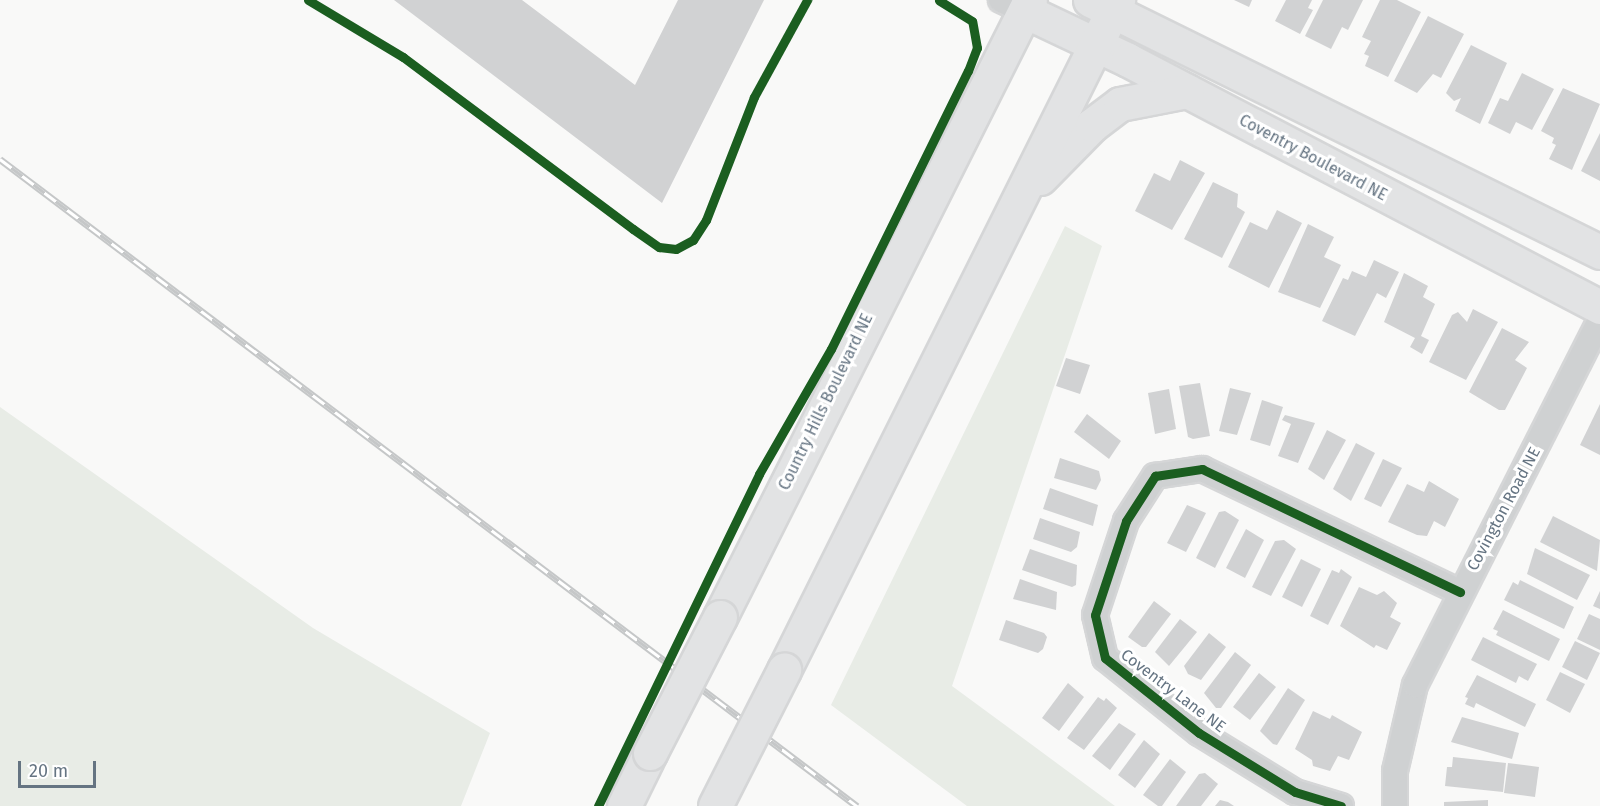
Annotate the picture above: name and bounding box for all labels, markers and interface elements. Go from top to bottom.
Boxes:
street label: Coventry Boulevard NE [1236,111,1390,205]
street label: Country Hills Boulevard NE [775,311,877,493]
street label: Covington Road NE [1463,444,1545,574]
street label: Coventry Lane NE [1117,645,1229,737]
scale bar [21,749,99,787]
text: 20 m [29,760,68,782]

